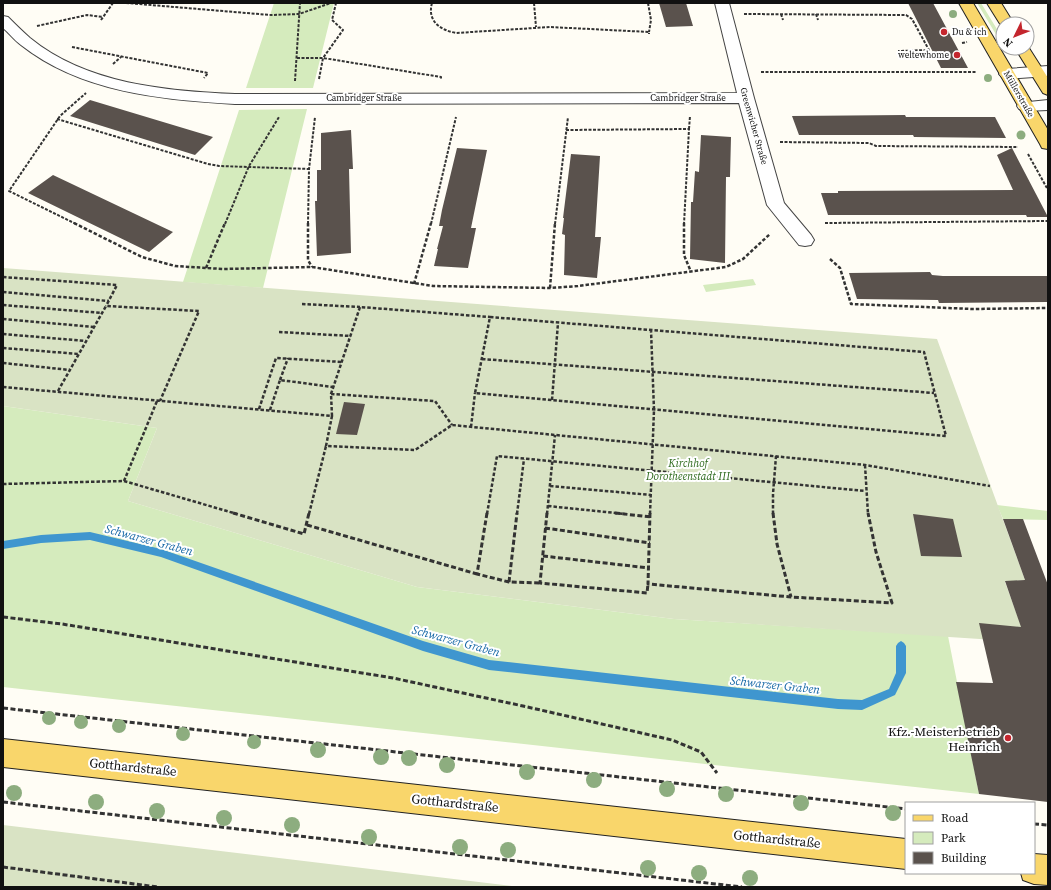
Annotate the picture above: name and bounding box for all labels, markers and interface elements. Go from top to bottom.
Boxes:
north arrow [995,16,1035,56]
place label: Du & ich [952,26,987,38]
marker: Du & ich [939,27,949,37]
text: N [1000,34,1016,51]
place label: weltewhome [898,49,949,61]
marker: weltewhome [952,50,962,60]
street label: Müllerstraße [1001,69,1037,120]
street label: Greenwicher Straße [737,86,771,166]
street label: Cambridger Straße [326,92,402,104]
street label: Cambridger Straße [650,92,726,104]
park label: Kirchhof Dorotheenstadt III [645,456,731,484]
water label: Schwarzer Graben [103,521,195,559]
water label: Schwarzer Graben [410,622,502,660]
water label: Schwarzer Graben [729,672,821,698]
place label: Kfz.-Meisterbetrieb Heinrich [888,723,1000,755]
marker: Kfz.-Meisterbetrieb Heinrich [1003,733,1013,743]
street label: Gotthardstraße [88,754,178,780]
street label: Gotthardstraße [410,790,500,816]
legend [905,802,1035,874]
text: Road [941,810,968,826]
street label: Gotthardstraße [732,826,822,852]
text: Park [941,830,966,846]
text: Building [941,850,986,866]

